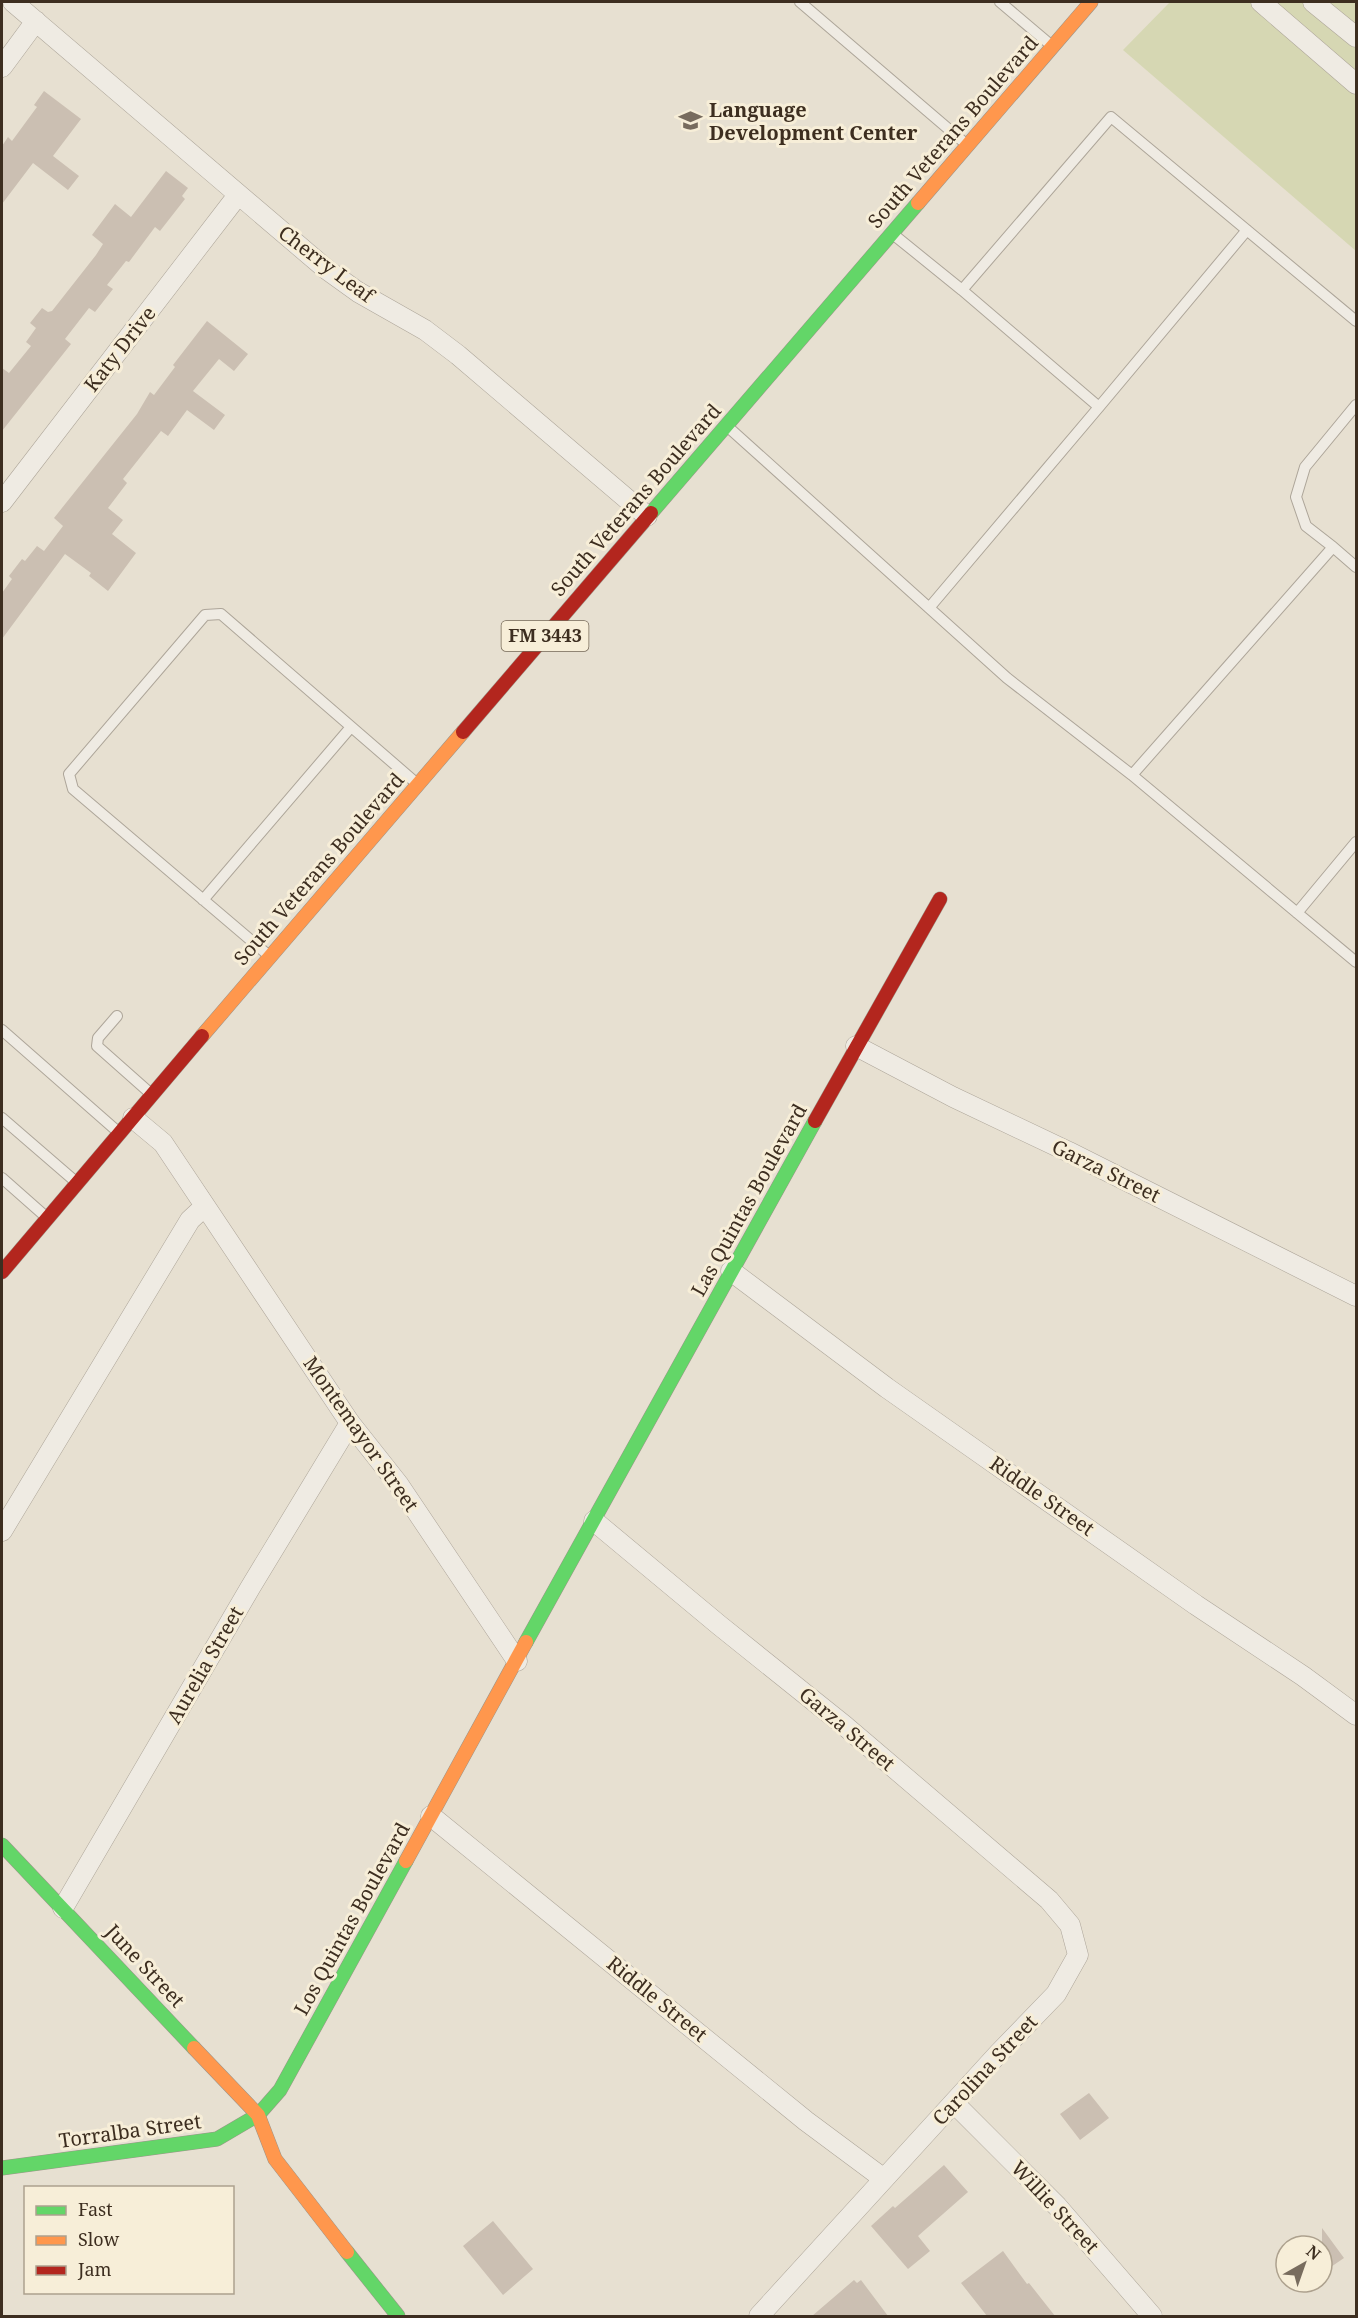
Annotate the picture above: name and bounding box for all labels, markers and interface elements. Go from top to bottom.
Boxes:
street label: South Veterans Boulevard [861,30,1044,234]
place label: Language Development Center [709,96,918,146]
school or university icon: Language Development Center [678,108,704,134]
street label: Cherry Leaf [273,219,381,309]
street label: Katy Drive [78,300,161,397]
street label: South Veterans Boulevard [544,398,727,602]
road number: FM 3443 [502,621,588,651]
street label: South Veterans Boulevard [227,767,410,971]
street label: Las Quintas Boulevard [684,1099,813,1301]
street label: Garza Street [1048,1133,1165,1208]
street label: Montemayor Street [298,1351,425,1517]
street label: Riddle Street [985,1450,1100,1542]
street label: Aurelia Street [160,1601,249,1728]
street label: Garza Street [794,1681,901,1777]
street label: Los Quintas Boulevard [287,1818,416,2020]
street label: June Street [99,1918,191,2013]
street label: Riddle Street [601,1950,713,2047]
street label: Carolina Street [926,2008,1043,2131]
street label: Torralba Street [57,2107,203,2154]
street label: Willie Street [1005,2154,1105,2259]
legend [24,2186,234,2294]
text: Fast [78,2197,113,2221]
text: Slow [78,2227,120,2251]
north arrow [1274,2234,1334,2294]
text: N [1302,2240,1326,2265]
text: Jam [77,2257,112,2281]

